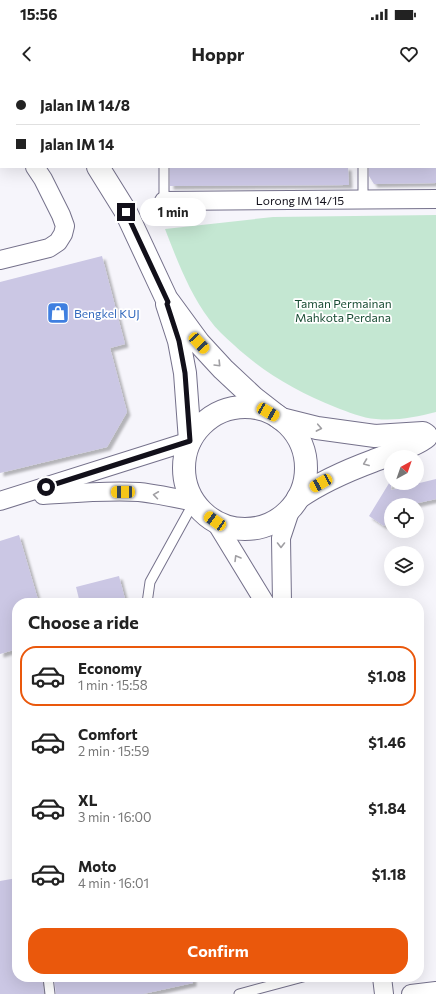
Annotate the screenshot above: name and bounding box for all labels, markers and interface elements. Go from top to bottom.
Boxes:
text: 15:56 [20,5,58,23]
icon: back [16,43,38,65]
text: Hoppr [192,43,245,65]
icon: heart [398,43,420,65]
text: Jalan IM 14/8 [40,96,130,114]
text: Jalan IM 14 [40,135,114,153]
street label: Lorong IM 14/15 [256,193,344,207]
callout: 1 min [140,198,206,226]
route end [117,203,135,221]
text: 1 min [158,204,188,220]
park label: Taman Permainan Mahkota Perdana [294,296,392,324]
shop icon: Bengkel KUJ [45,300,71,326]
place label: Bengkel KUJ [74,306,140,321]
car [186,330,212,356]
one-way arrow [214,359,221,367]
car [255,401,281,423]
one-way arrow [316,424,322,432]
north arrow [384,450,424,490]
map controls [384,450,424,586]
one-way arrow [363,459,370,467]
car [308,472,334,494]
route start [37,478,55,496]
car [111,486,135,498]
one-way arrow [153,491,159,500]
button: locate [384,498,424,538]
car [202,509,228,533]
one-way arrow [277,542,285,548]
button: layers [384,546,424,586]
one-way arrow [235,555,242,562]
text: Choose a ride [28,611,139,633]
icon: car [30,658,66,694]
text: Economy [78,659,142,677]
text: $1.08 [368,667,406,685]
text: 1 min · 15:58 [78,677,148,693]
icon: car [30,724,66,760]
text: Comfort [78,725,138,743]
text: $1.46 [368,733,406,751]
text: 2 min · 15:59 [78,743,149,759]
icon: car [30,790,66,826]
text: XL [78,791,97,809]
text: $1.84 [368,799,406,817]
text: 3 min · 16:00 [78,809,152,825]
icon: car [30,856,66,892]
text: Moto [78,857,117,875]
text: $1.18 [372,865,406,883]
text: 4 min · 16:01 [78,875,149,891]
button: Confirm [28,928,408,974]

